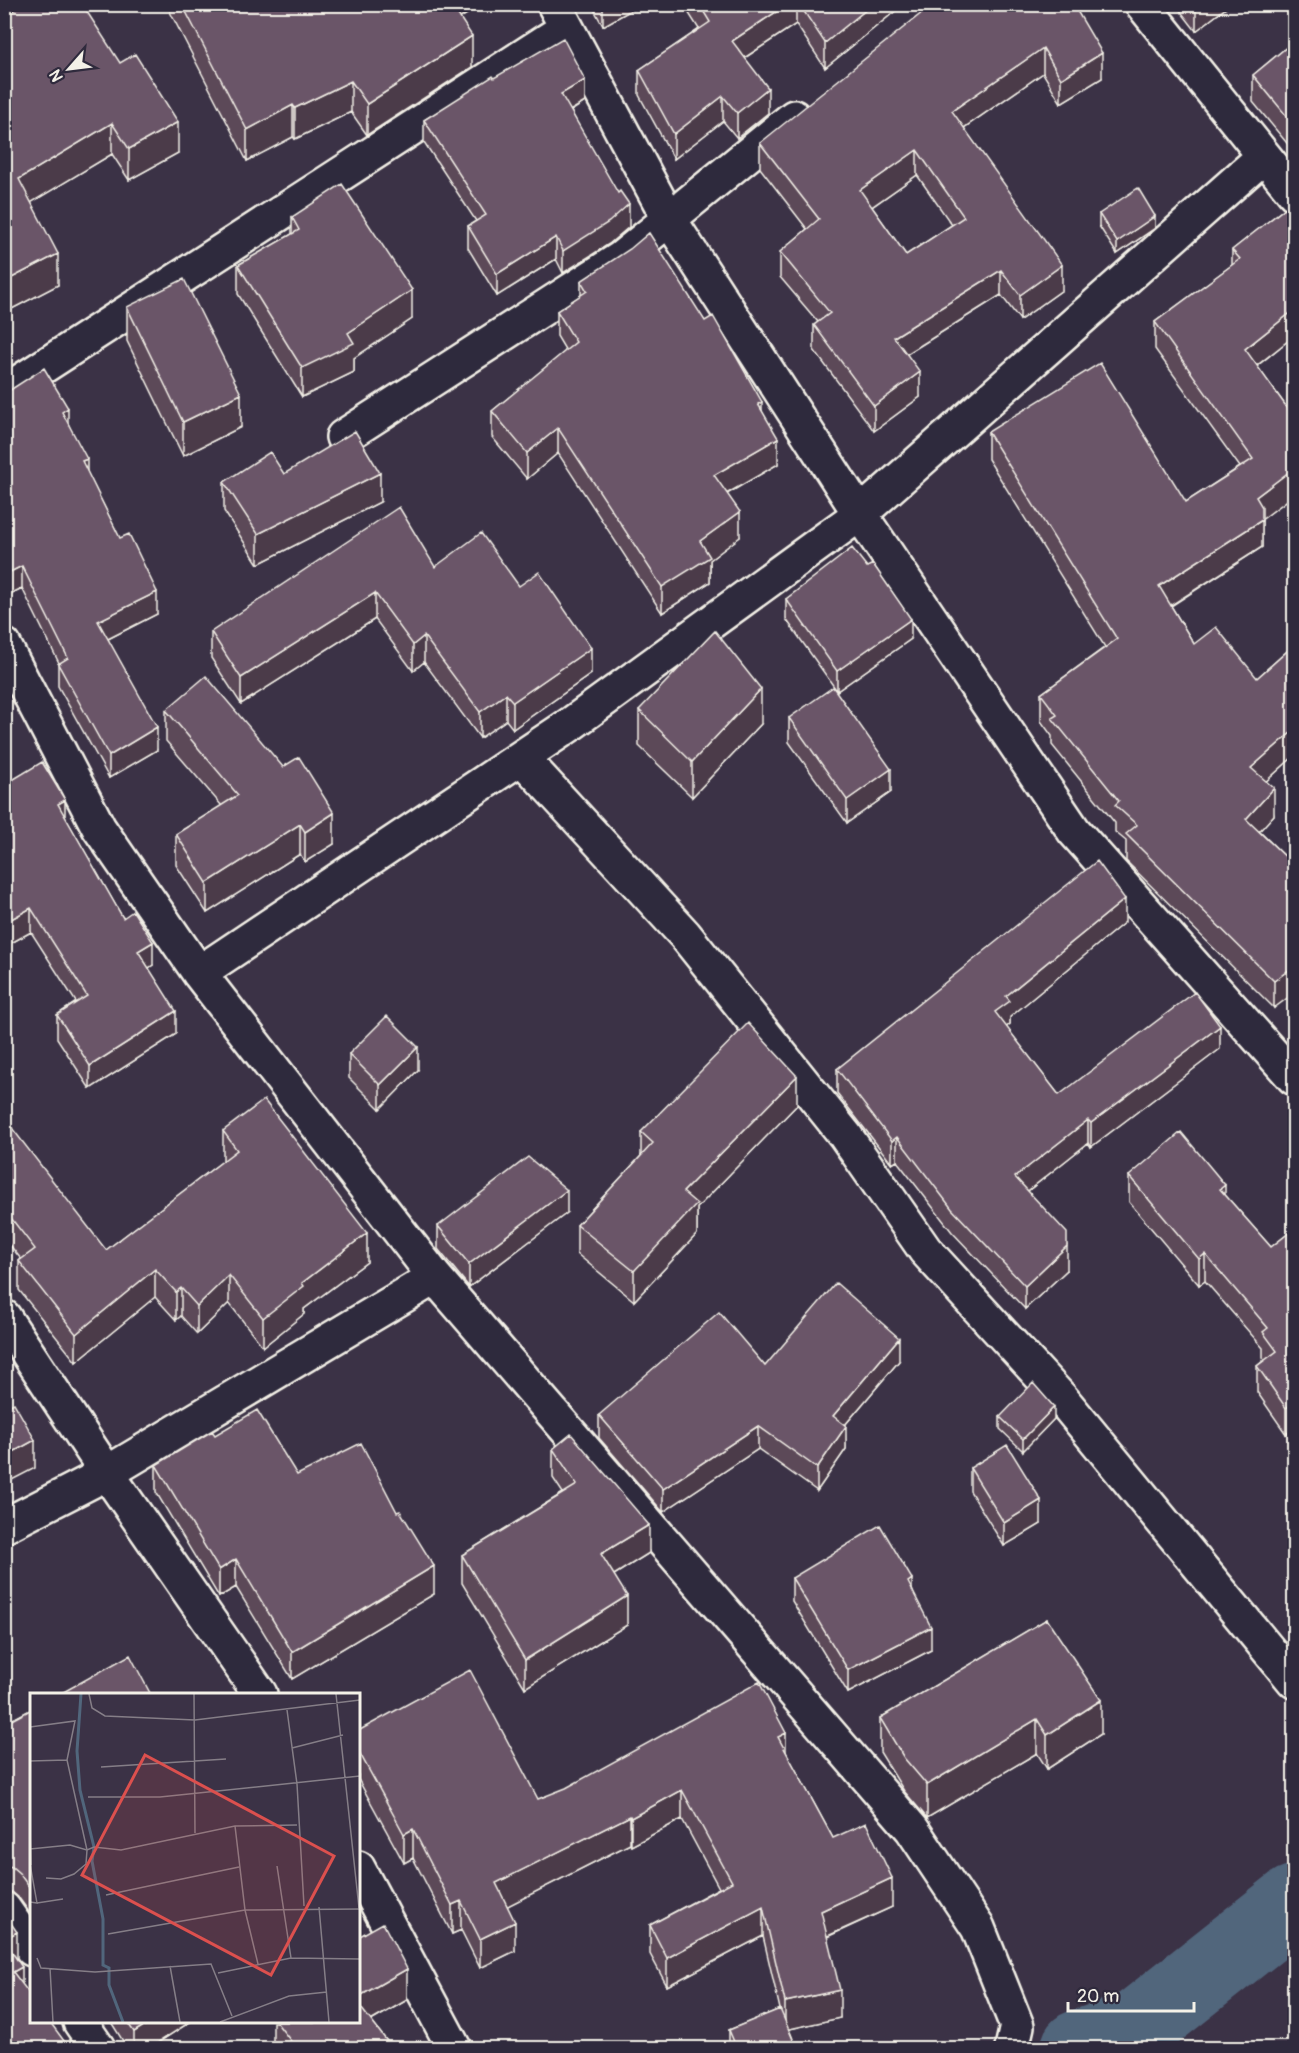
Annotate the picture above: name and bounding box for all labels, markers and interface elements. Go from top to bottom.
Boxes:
north arrow [39,39,99,99]
text: N [45,66,68,85]
inset map [30,1693,360,2023]
scale bar [1068,1975,1194,2013]
text: 20 m [1077,1985,1119,2008]

